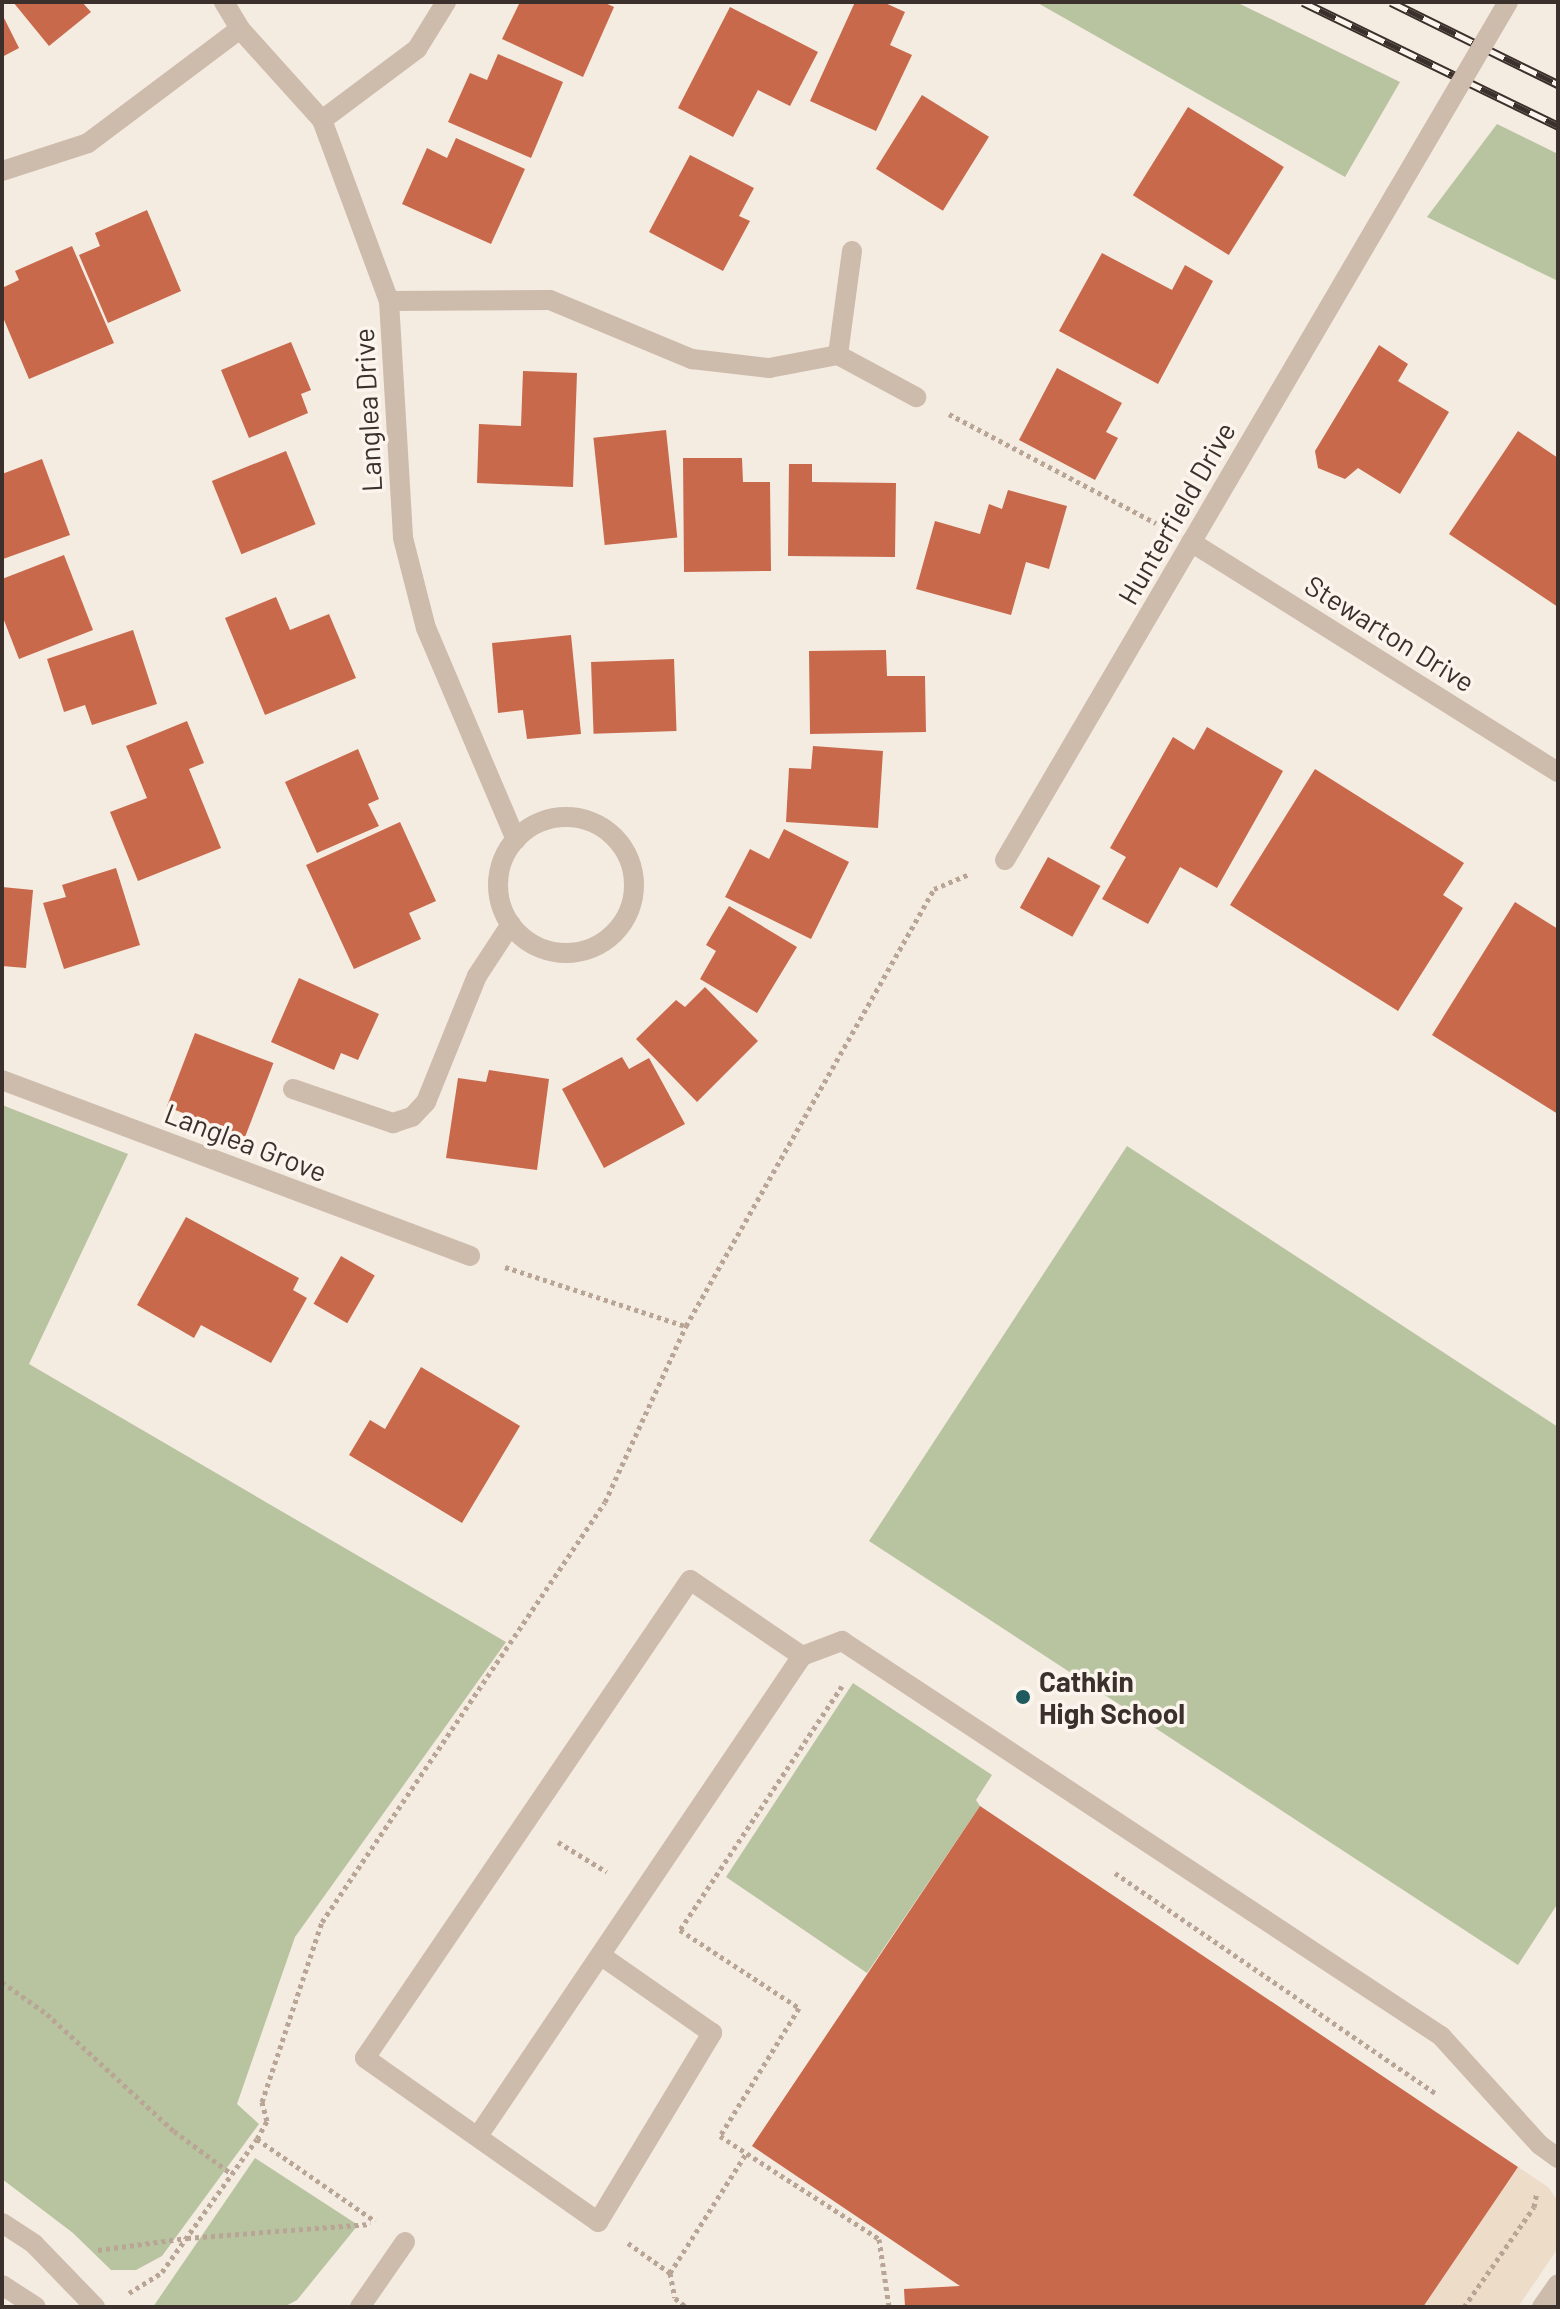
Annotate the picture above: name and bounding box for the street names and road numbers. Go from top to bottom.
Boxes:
street label: Langlea Drive [346,327,388,493]
street label: Hunterfield Drive [1110,416,1242,610]
street label: Stewarton Drive [1299,567,1481,699]
street label: Langlea Grove [160,1096,332,1188]

